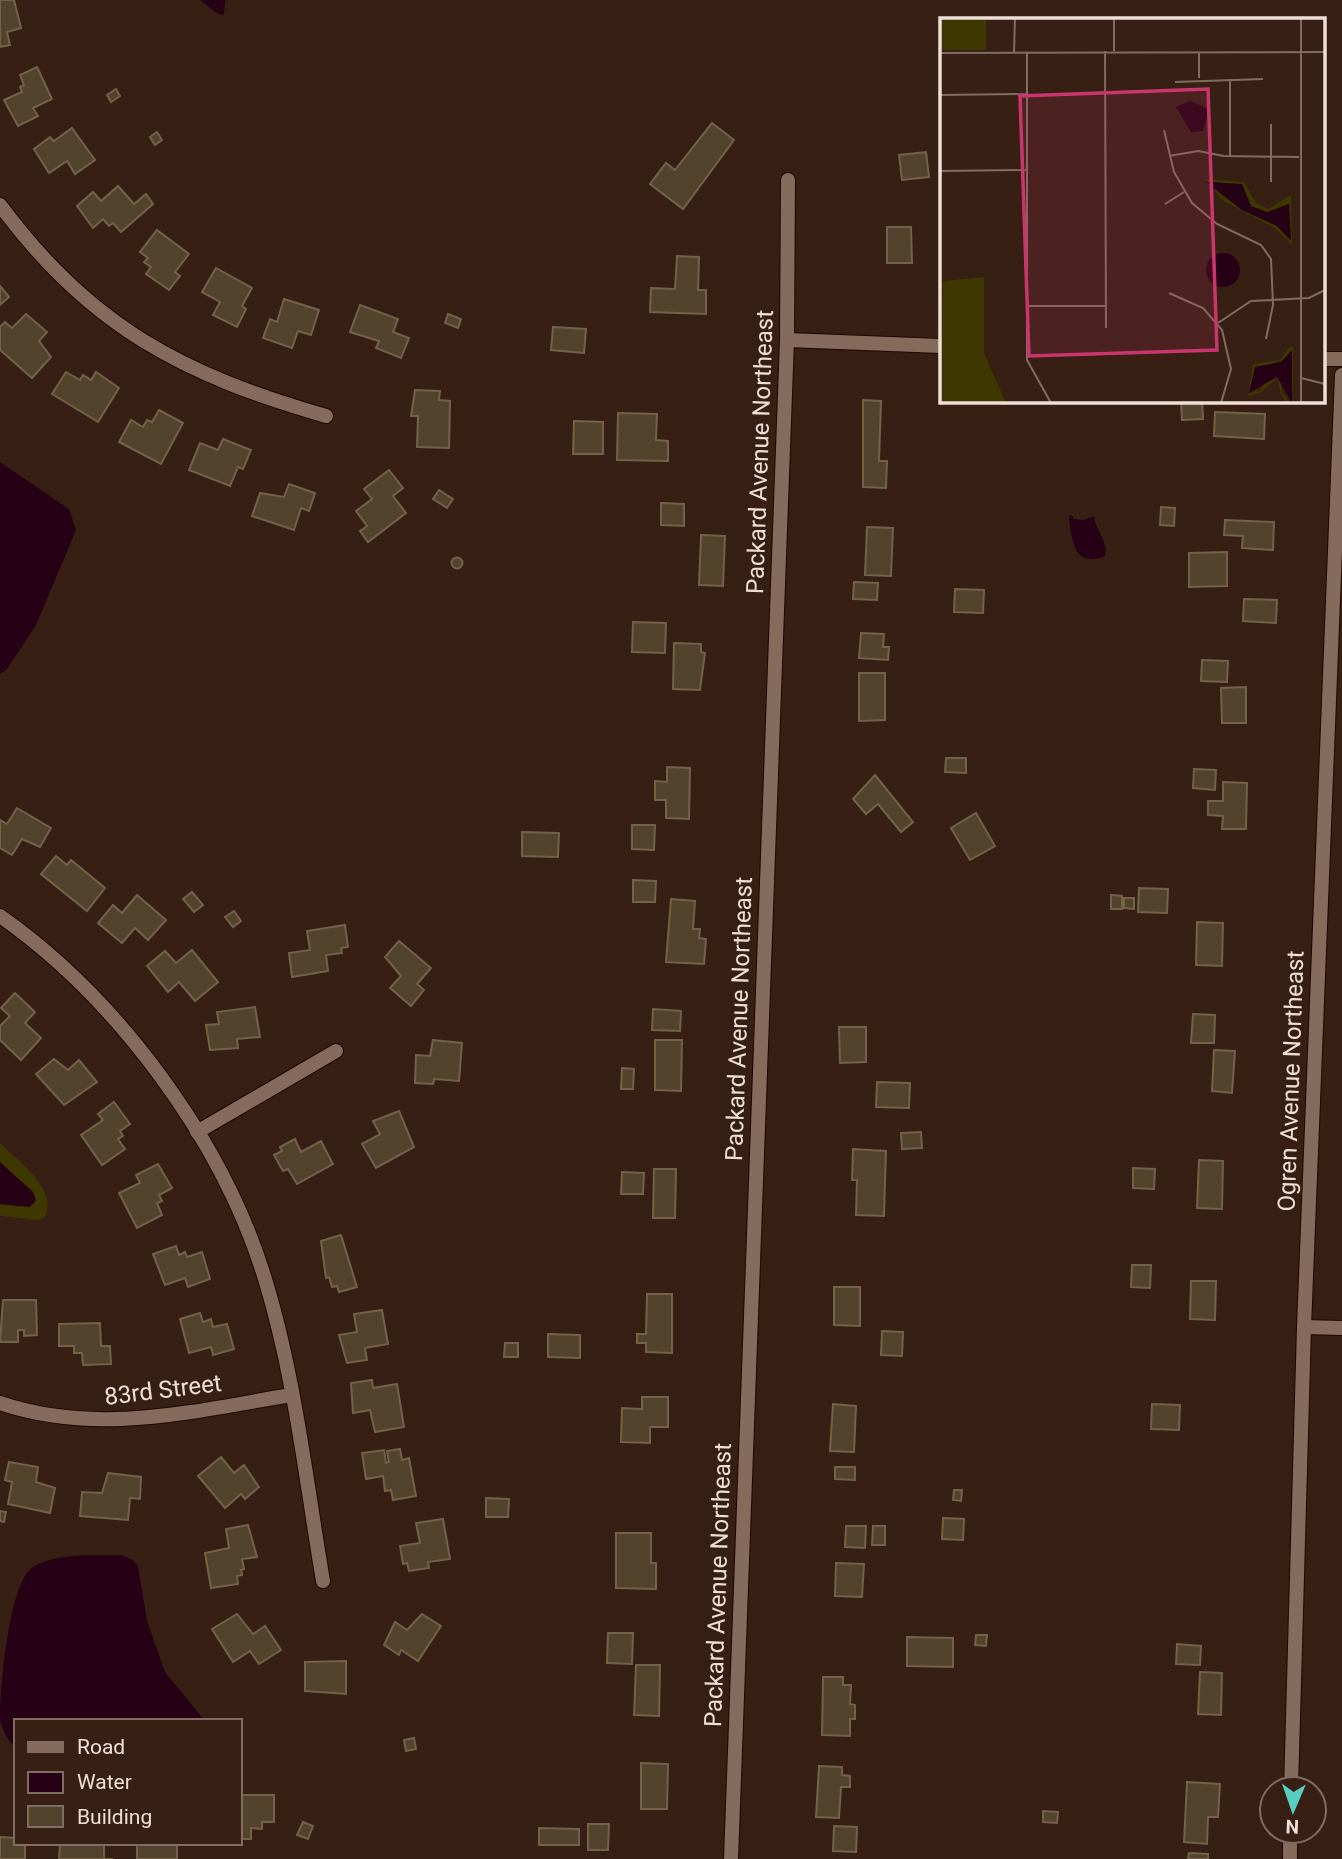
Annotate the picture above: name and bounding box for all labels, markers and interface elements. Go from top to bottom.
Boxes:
inset map [940,18,1324,402]
street label: Packard Avenue Northeast [741,309,779,595]
street label: Packard Avenue Northeast [720,876,758,1162]
street label: Ogren Avenue Northeast [1272,950,1310,1212]
street label: 83rd Street [103,1369,223,1411]
street label: Packard Avenue Northeast [699,1442,737,1728]
legend [14,1719,242,1845]
text: Road [77,1735,125,1759]
text: Water [77,1770,132,1794]
north arrow [1258,1775,1328,1845]
text: Building [77,1805,152,1829]
text: N [1285,1815,1300,1838]

